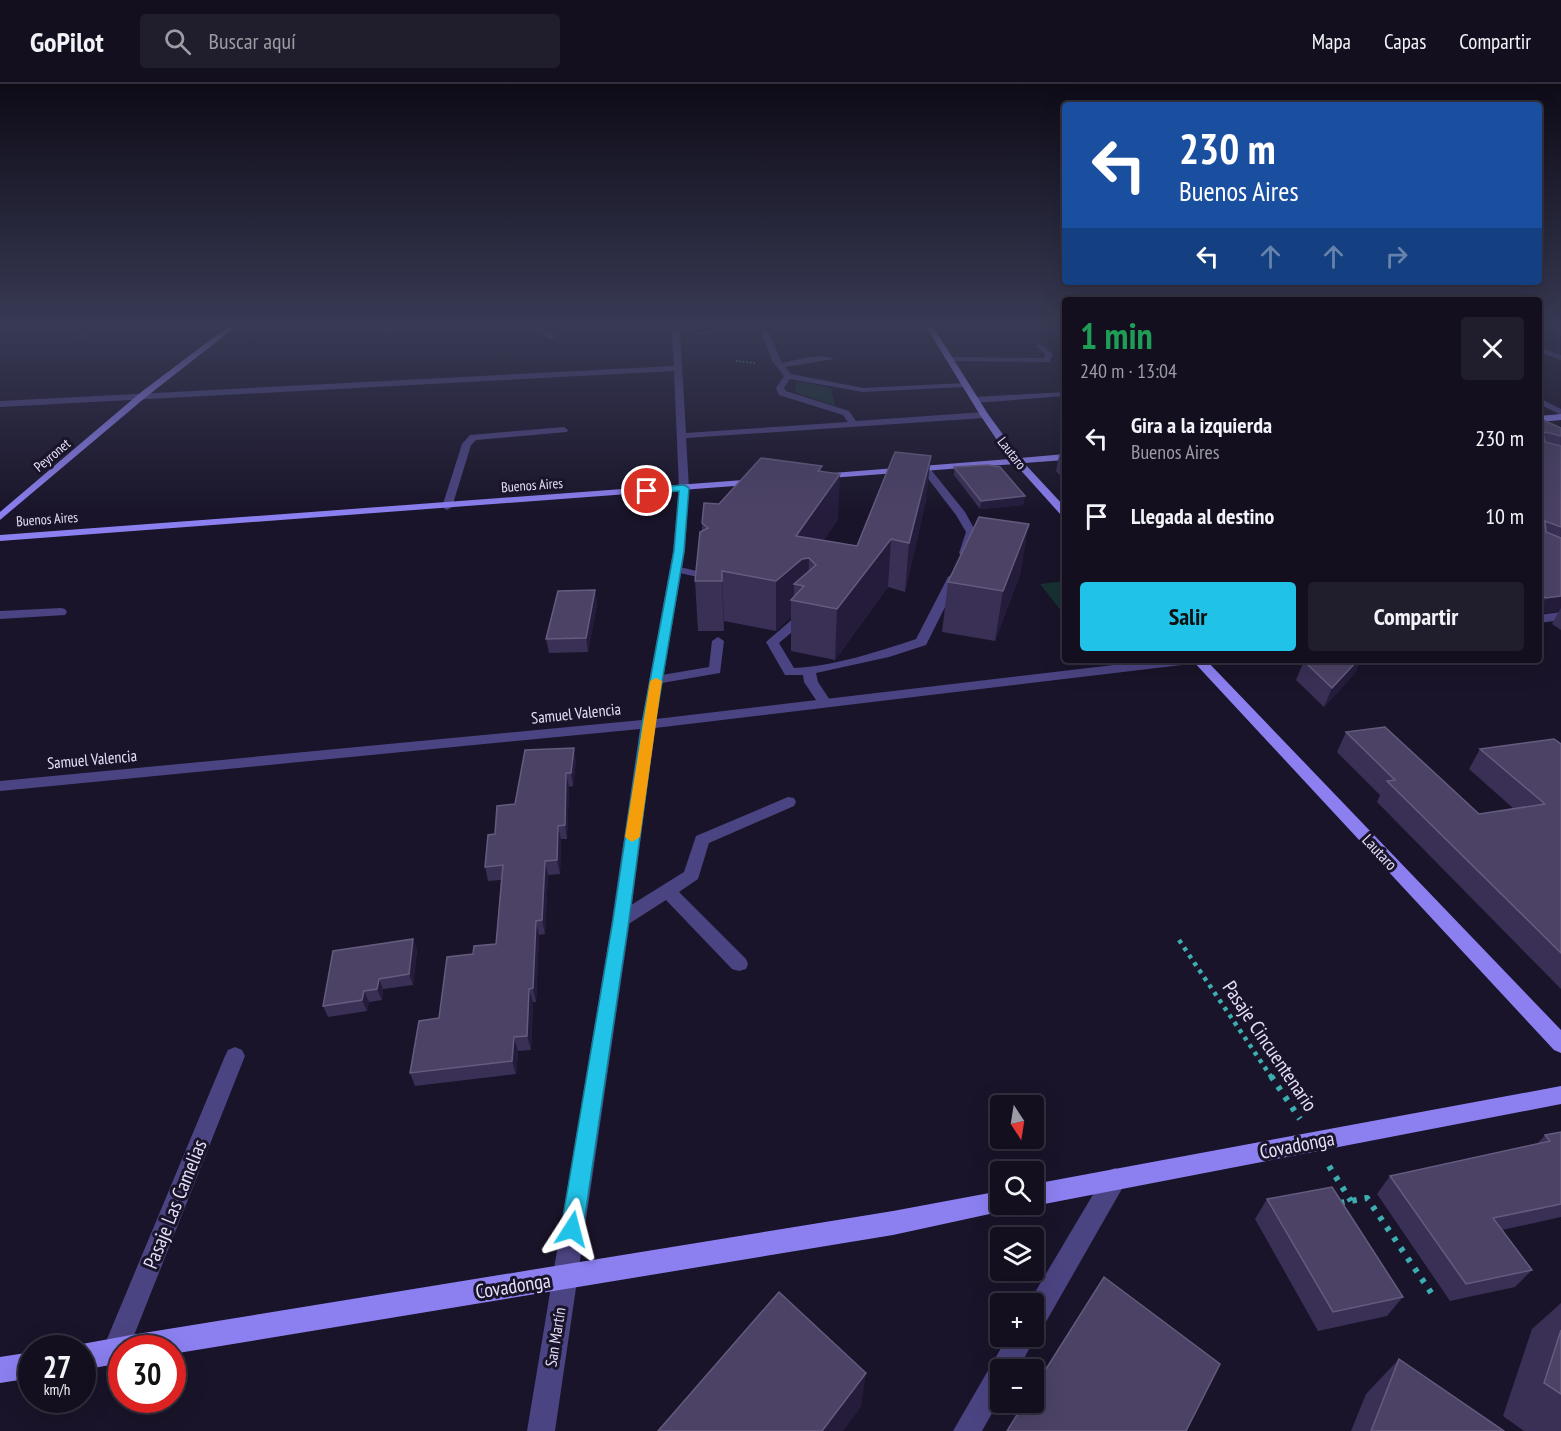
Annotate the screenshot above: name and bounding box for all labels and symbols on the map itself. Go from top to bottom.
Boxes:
street label: Lautaro [994,433,1030,473]
street label: Peyronet [30,434,74,476]
pin [621,465,672,516]
street label: Buenos Aires [500,474,564,496]
street label: Buenos Aires [15,508,79,530]
street label: Samuel Valencia [530,698,622,728]
street label: Samuel Valencia [46,745,138,773]
street label: Lautaro [1358,830,1402,874]
street label: Pasaje Cincuentenario [1217,976,1323,1116]
north arrow [990,1095,1044,1149]
street label: Covadonga [1257,1125,1337,1165]
street label: Pasaje Las Camelias [137,1135,213,1272]
position arrow [540,1197,604,1261]
street label: Covadonga [474,1267,552,1305]
street label: San Martín [540,1306,570,1368]
speed limit sign: 30 [108,1335,186,1413]

